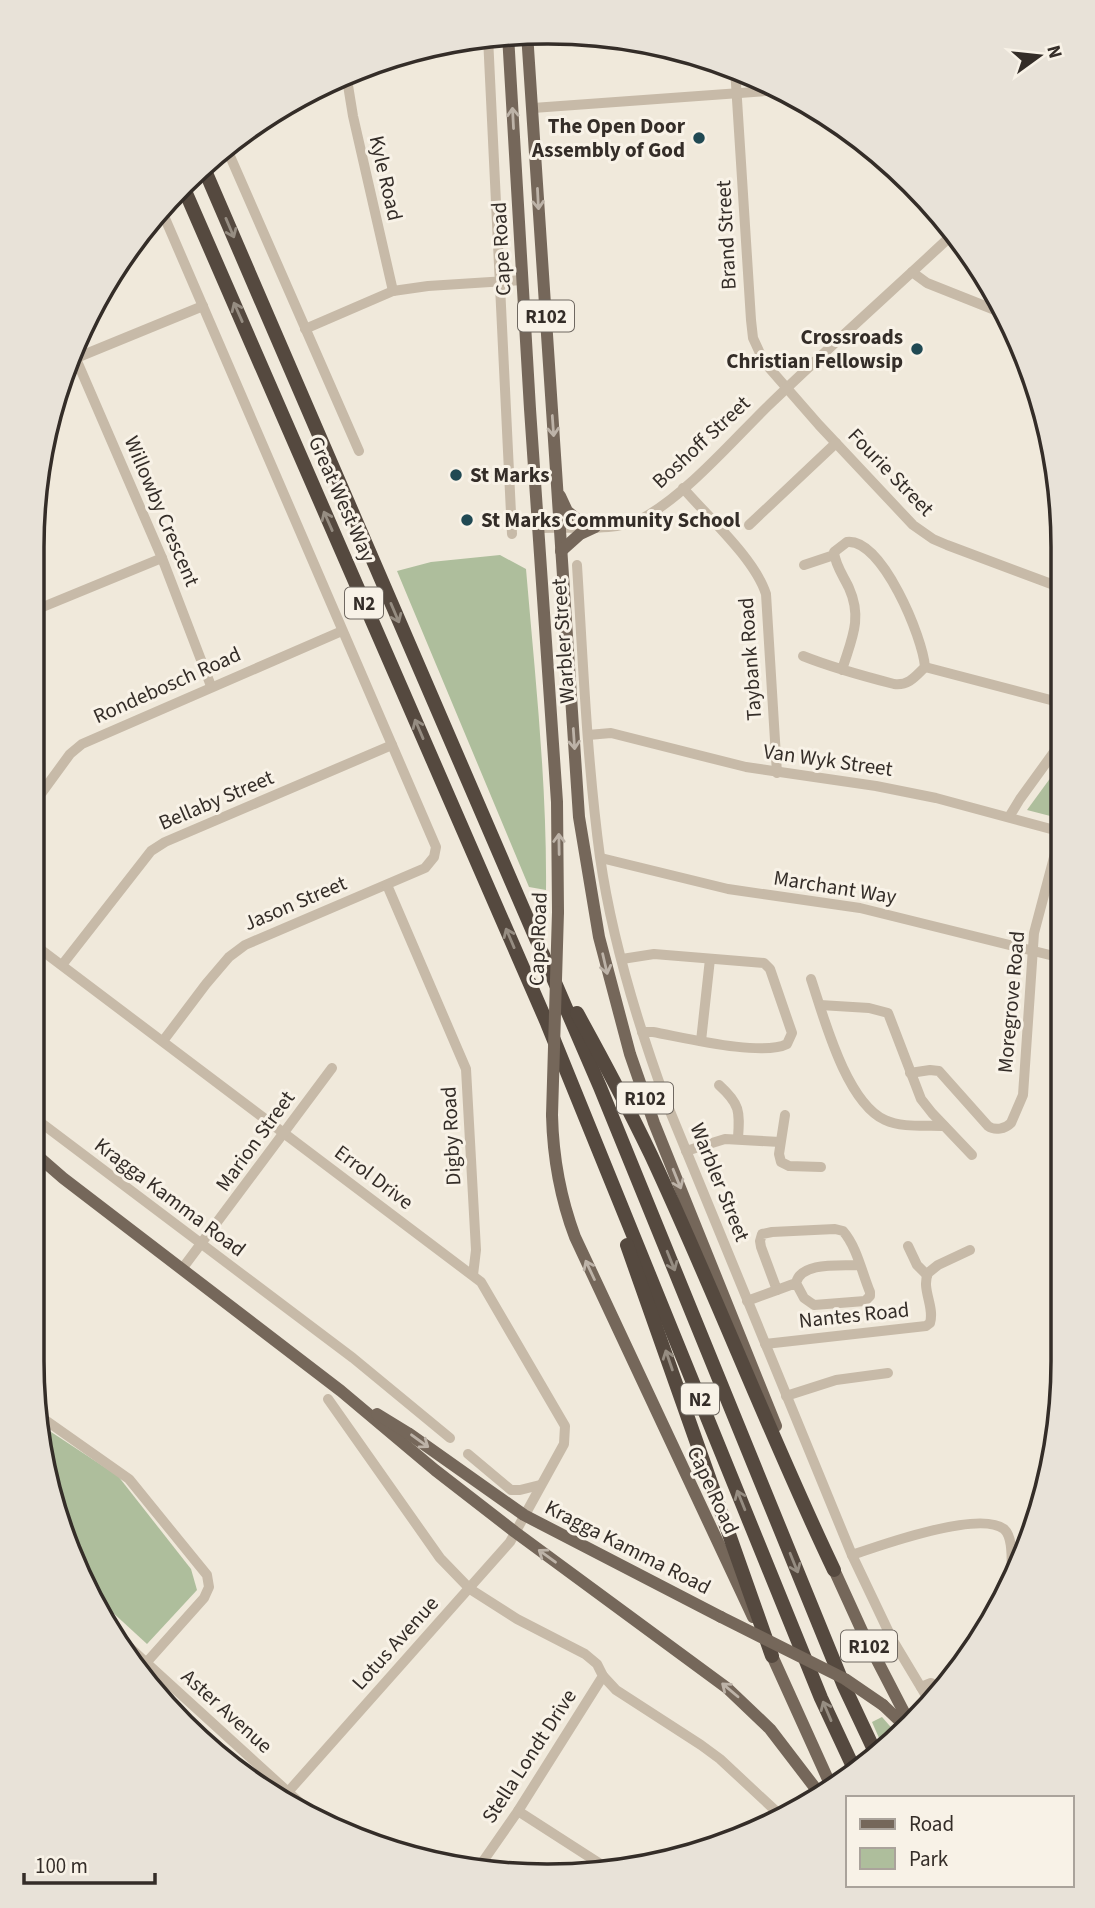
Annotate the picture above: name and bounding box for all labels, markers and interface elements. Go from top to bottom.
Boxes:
north arrow [1004,21,1074,91]
text: N [1039,42,1069,62]
one-way arrow [506,107,519,130]
place label: The Open Door Assembly of God [531,111,686,165]
marker: The Open Door Assembly of God [691,130,707,146]
street label: Kyle Road [362,132,410,224]
street label: Brand Street [708,179,744,291]
one-way arrow [532,188,545,210]
street label: Cape Road [484,201,518,297]
one-way arrow [225,217,238,239]
road number: R102 [518,300,574,332]
one-way arrow [230,302,243,323]
place label: Crossroads Christian Fellowsip [726,322,903,376]
marker: Crossroads Christian Fellowsip [909,341,925,357]
street label: Boshoff Street [645,389,757,495]
one-way arrow [546,415,559,438]
street label: Fourie Street [841,421,941,523]
street label: Willowby Crescent [117,431,207,591]
street label: Great West Way [301,431,383,567]
place label: St Marks [470,460,550,490]
marker: St Marks [448,467,464,483]
place label: St Marks Community School [481,505,740,535]
one-way arrow [321,510,334,532]
marker: St Marks Community School [459,512,475,528]
street label: Warbler Street [544,577,582,705]
road number: N2 [345,588,383,618]
street label: Taybank Road [731,597,769,721]
one-way arrow [390,601,403,623]
street label: Rondebosch Road [88,639,246,731]
one-way arrow [412,719,425,741]
one-way arrow [568,727,581,750]
street label: Van Wyk Street [761,736,895,784]
street label: Bellaby Street [154,762,278,838]
one-way arrow [552,832,566,855]
street label: Marchant Way [771,862,899,912]
street label: Jason Street [239,868,351,938]
street label: Cape Road [521,892,555,986]
one-way arrow [502,928,515,949]
street label: Moregrove Road [990,930,1032,1074]
one-way arrow [599,952,612,975]
road number: R102 [617,1082,673,1114]
street label: Marion Street [208,1084,302,1198]
street label: Digby Road [433,1086,469,1186]
street label: Warbler Street [683,1118,757,1246]
street label: Kragga Kamma Road [88,1130,252,1264]
street label: Errol Drive [328,1137,420,1217]
one-way arrow [672,1168,685,1190]
one-way arrow [665,1250,678,1272]
one-way arrow [583,1260,596,1282]
street label: Nantes Road [797,1294,911,1336]
one-way arrow [662,1349,675,1371]
road number: N2 [681,1384,719,1414]
one-way arrow [410,1434,429,1448]
street label: Cape Road [680,1441,746,1539]
one-way arrow [734,1490,747,1512]
street label: Kragga Kamma Road [540,1492,716,1602]
one-way arrow [538,1548,557,1563]
one-way arrow [788,1551,801,1573]
street label: Lotus Avenue [345,1589,445,1697]
road number: R102 [841,1630,897,1662]
street label: Aster Avenue [175,1662,279,1760]
one-way arrow [721,1682,739,1698]
street label: Stella Londt Drive [474,1683,584,1829]
one-way arrow [820,1701,833,1722]
legend [846,1796,1074,1887]
text: Road [909,1809,954,1839]
scale bar [24,1842,156,1886]
text: Park [909,1844,949,1874]
text: 100 m [35,1851,88,1881]

